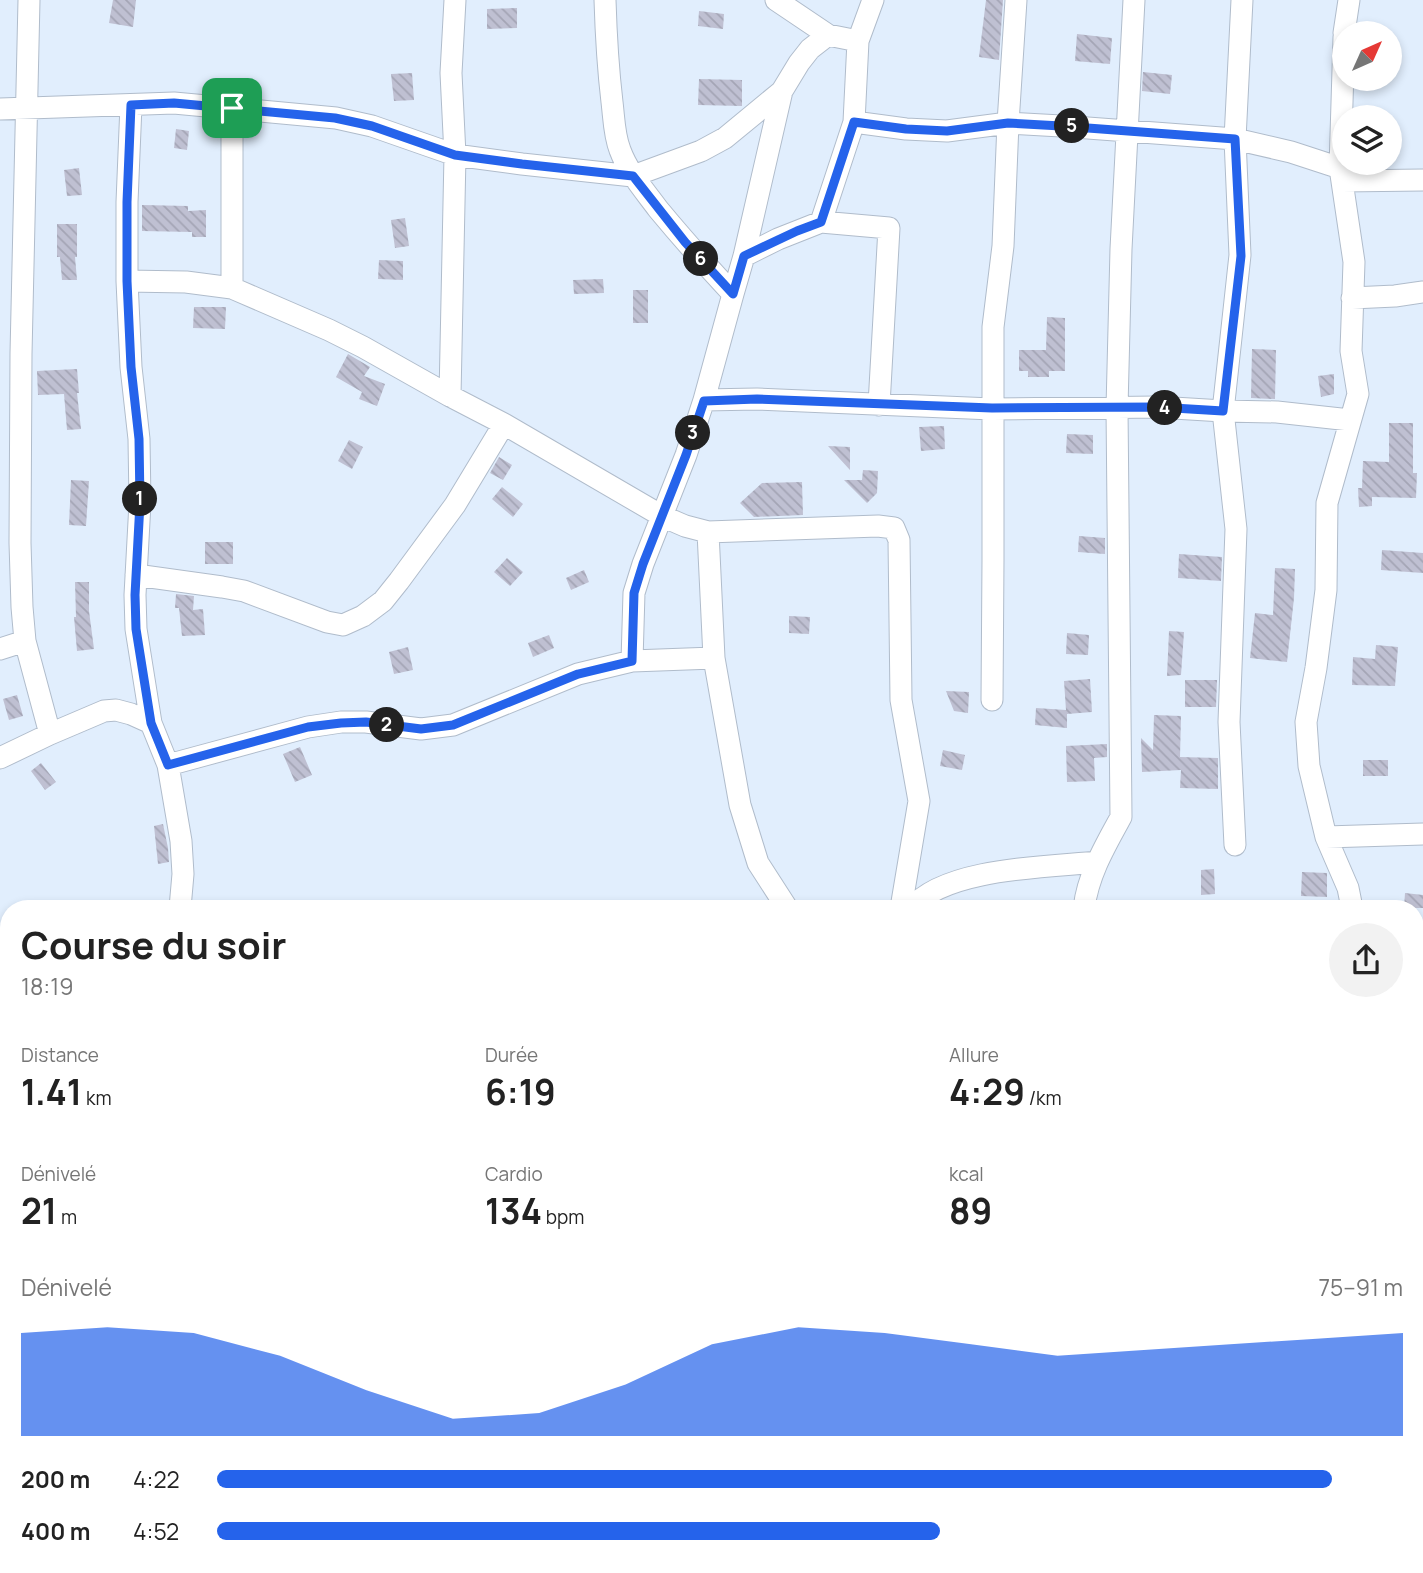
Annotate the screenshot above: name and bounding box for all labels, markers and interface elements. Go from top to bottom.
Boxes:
north arrow [1332,21,1402,91]
map controls [1332,21,1402,175]
pin [202,78,262,138]
icon: arrive [213,89,251,127]
button: layers [1332,105,1402,175]
pin: 5 [1054,108,1090,144]
text: 5 [1066,112,1077,138]
pin: 6 [684,242,718,276]
text: 6 [695,245,706,271]
pin: 4 [1148,390,1182,426]
text: 4 [1159,394,1170,420]
pin: 3 [676,416,710,450]
text: 3 [687,419,698,445]
pin: 1 [122,482,158,516]
text: 1 [135,485,144,511]
pin: 2 [370,708,404,742]
text: 2 [381,711,392,737]
text: Course du soir [21,918,286,970]
button: share [1329,923,1403,997]
text: 18:19 [21,970,73,1002]
text: Distance [21,1042,99,1068]
text: Durée [485,1042,538,1068]
text: Allure [949,1042,999,1068]
text: 1.41 [21,1068,82,1116]
text: 6:19 [485,1068,556,1116]
text: 4:29 [949,1068,1025,1116]
text: km [82,1085,112,1111]
text: /km [1025,1085,1062,1111]
text: Dénivelé [21,1161,96,1187]
text: Cardio [485,1161,543,1187]
text: kcal [949,1161,984,1187]
text: 21 [21,1187,57,1235]
text: 134 [485,1187,542,1235]
text: 89 [949,1187,992,1235]
text: m [57,1204,77,1230]
text: bpm [542,1204,584,1230]
text: Dénivelé [21,1271,112,1303]
text: 75–91 m [1318,1271,1403,1303]
text: 200 m [21,1463,90,1495]
text: 4:22 [133,1463,180,1495]
text: 400 m [21,1515,91,1547]
text: 4:52 [133,1515,179,1547]

